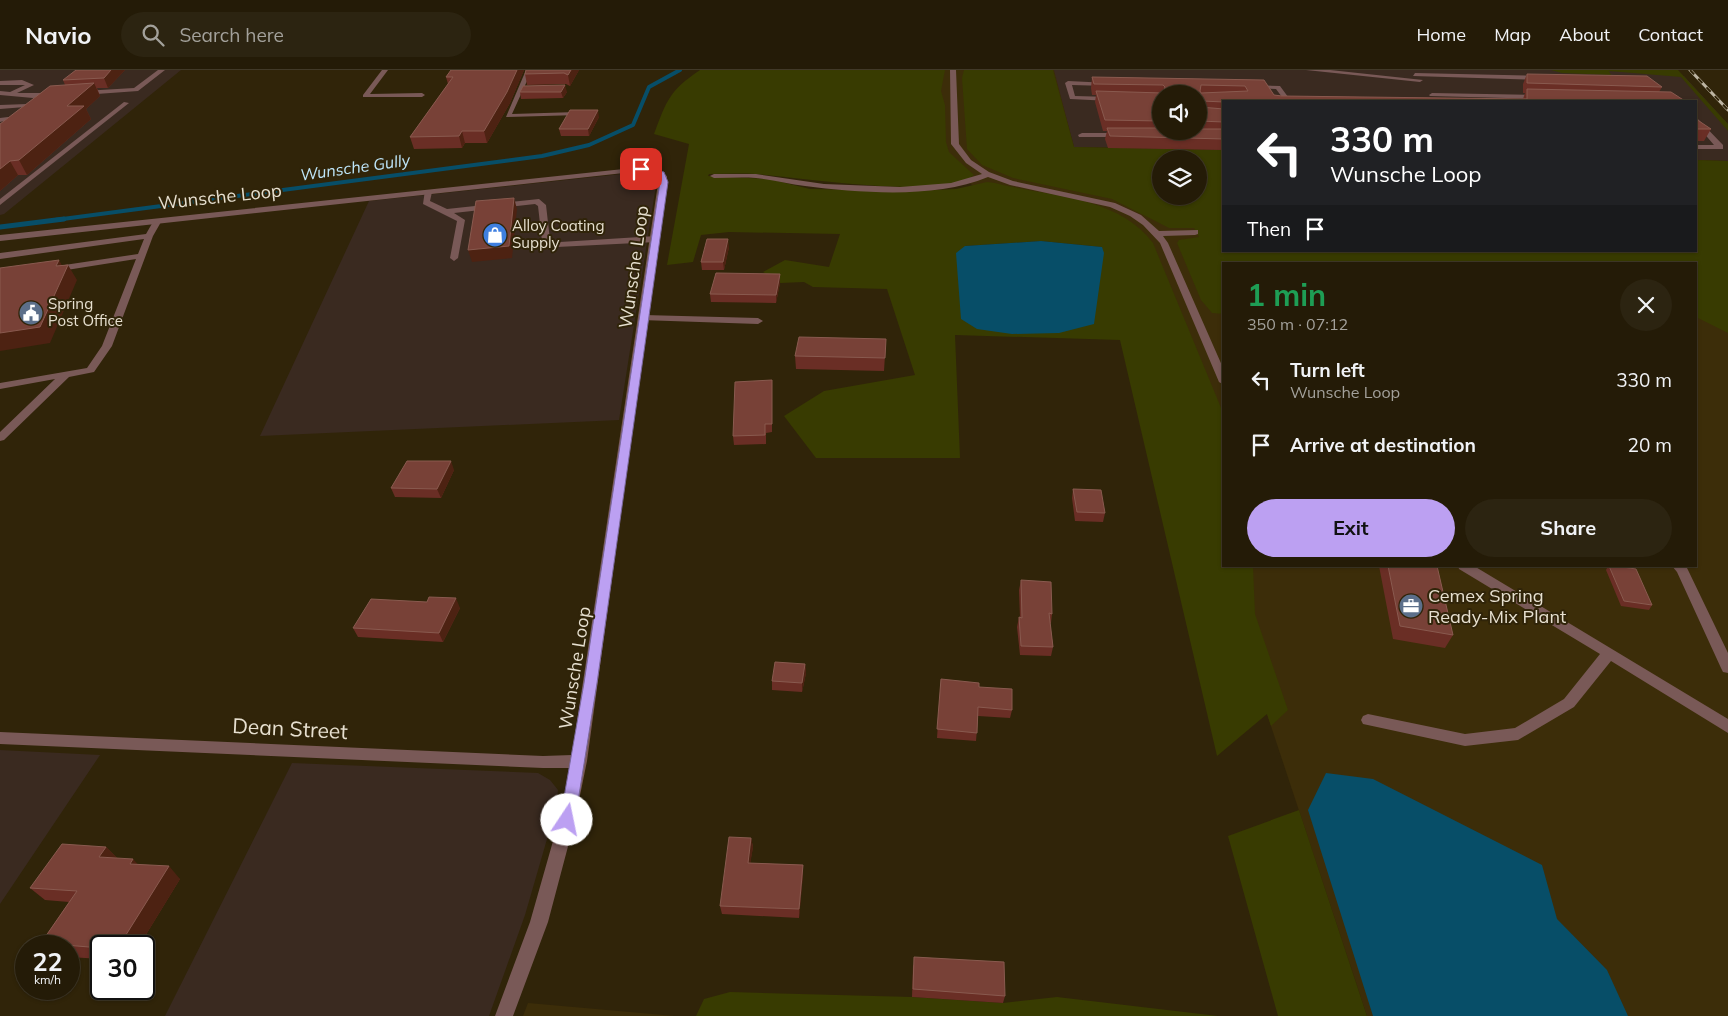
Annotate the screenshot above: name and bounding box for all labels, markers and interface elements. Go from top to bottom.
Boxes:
search box [121,12,471,57]
text: Navio [25,20,91,50]
icon: search [139,21,167,49]
text: Search here [179,23,284,47]
text: Home [1416,23,1466,46]
text: Map [1494,23,1531,46]
text: About [1559,23,1610,46]
text: Contact [1638,23,1703,46]
map controls [1152,85,1207,205]
button: sound [1152,85,1207,140]
text: 330 m [1330,117,1434,161]
icon: left [1247,120,1312,185]
pin [620,148,662,190]
water label: Wunsche Gully [299,149,412,185]
button: layers [1152,150,1207,205]
icon: arrive [627,155,655,183]
text: Wunsche Loop [1330,160,1482,188]
street label: Wunsche Loop [157,179,283,214]
street label: Wunsche Loop [613,204,654,330]
icon: arrive [1301,215,1329,243]
place label: Alloy Coating Supply [512,216,604,252]
text: Then [1247,217,1291,241]
shop icon: Alloy Coating Supply [482,222,508,248]
text: 1 min [1247,276,1326,314]
button: close [1620,279,1672,331]
place label: Spring Post Office [48,294,123,330]
public building icon: Spring Post Office [18,300,44,326]
text: 350 m · 07:12 [1247,314,1348,334]
text: Turn left [1290,358,1365,382]
icon: left [1247,366,1275,394]
text: 330 m [1616,368,1672,392]
text: Wunsche Loop [1290,382,1400,402]
icon: arrive [1247,431,1275,459]
text: Arrive at destination [1290,433,1476,457]
text: 20 m [1628,433,1672,457]
button: Exit [1247,499,1455,557]
button: Share [1465,499,1672,557]
place label: Cemex Spring Ready-Mix Plant [1428,584,1566,628]
office icon: Cemex Spring Ready-Mix Plant [1398,593,1424,619]
street label: Wunsche Loop [553,605,596,731]
street label: Dean Street [232,712,348,744]
position arrow [540,793,592,845]
speed limit sign: 30 [90,935,155,1000]
text: 22 [32,946,63,977]
text: km/h [34,972,61,987]

